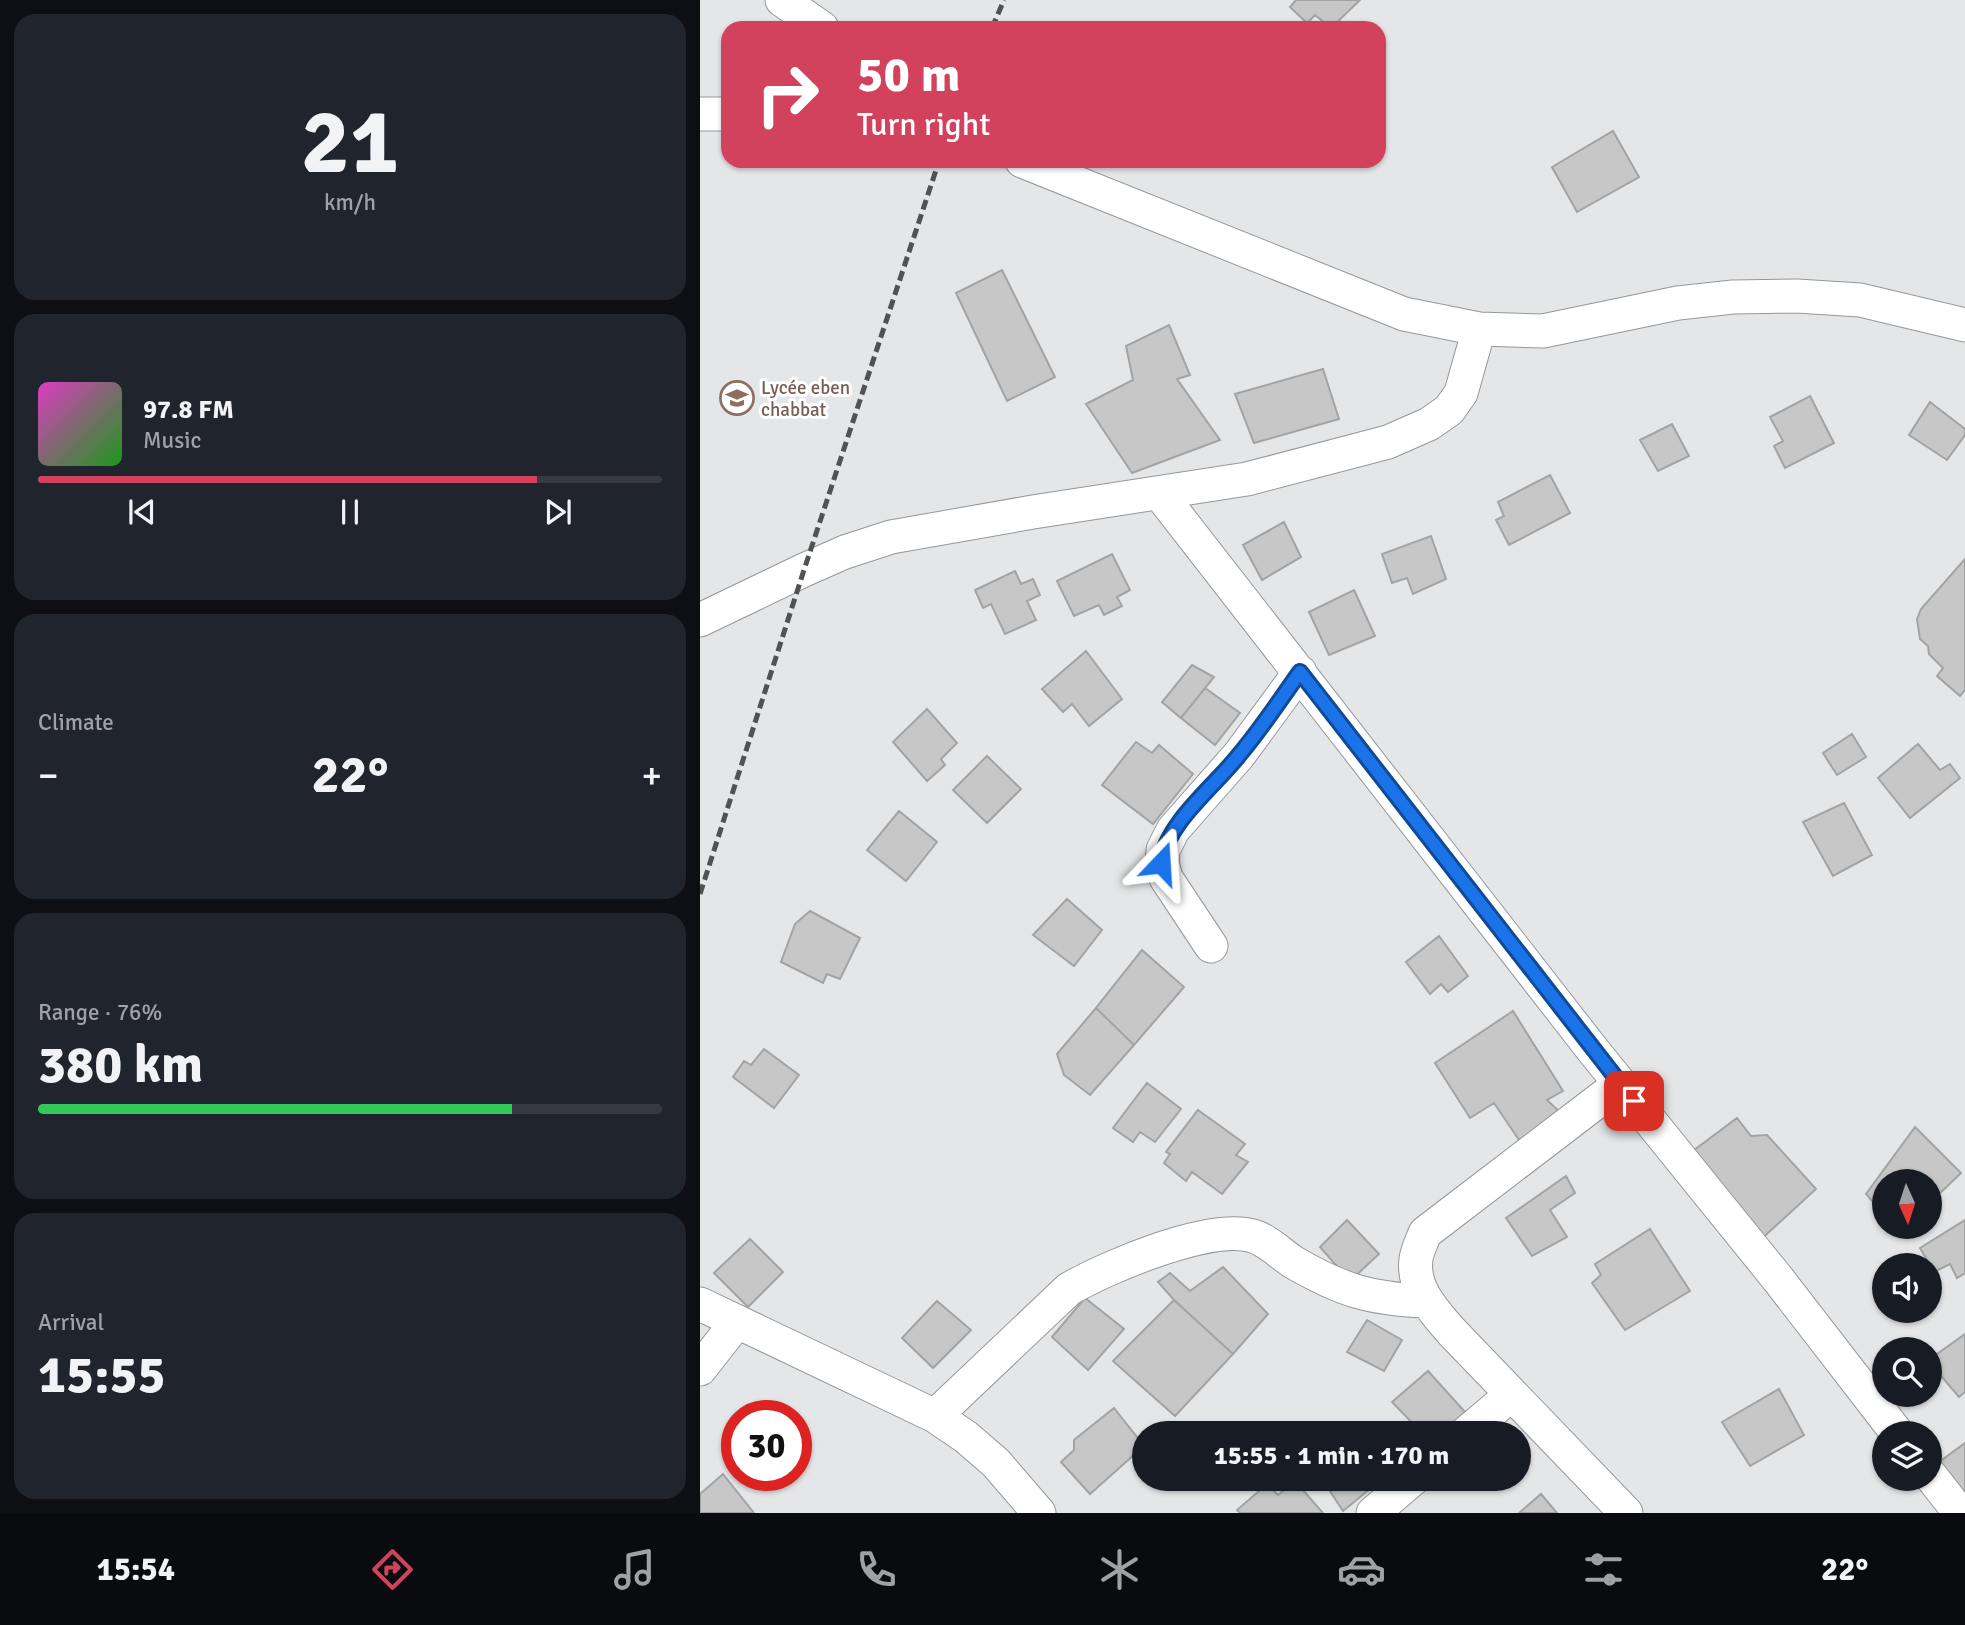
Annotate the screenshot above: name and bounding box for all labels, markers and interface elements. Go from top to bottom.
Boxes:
text: 50 m [857,45,960,105]
icon: right [742,49,833,140]
text: 21 [301,86,399,199]
text: Turn right [857,105,990,144]
text: km/h [324,188,376,217]
place label: Lycée eben chabbat [761,376,850,422]
school or university icon: Lycée eben chabbat [718,379,756,417]
text: 97.8 FM [143,394,234,426]
text: Music [143,426,201,455]
icon: previous [123,493,161,531]
icon: pause [331,493,369,531]
icon: next [539,493,577,531]
text: Climate [38,708,114,737]
text: 22° [312,743,388,807]
text: − [38,752,59,799]
text: + [641,752,662,799]
position arrow [1124,826,1198,900]
text: Range · 76% [38,998,162,1027]
text: 380 km [38,1033,203,1097]
pin [1604,1071,1664,1131]
icon: arrive [1615,1082,1653,1120]
north arrow [1872,1169,1942,1239]
map controls [1872,1169,1942,1491]
button: sound [1872,1253,1942,1323]
text: Arrival [38,1308,104,1337]
button: search [1872,1337,1942,1407]
text: 15:55 [38,1343,166,1407]
speed limit sign: 30 [721,1400,812,1491]
button: layers [1872,1421,1942,1491]
text: 15:55 · 1 min · 170 m [1214,1440,1449,1472]
icon: directions [368,1545,417,1594]
icon: music [610,1545,659,1594]
icon: phone [852,1545,901,1594]
icon: climate [1095,1545,1144,1594]
icon: car [1337,1545,1386,1594]
icon: filters [1579,1545,1628,1594]
text: 15:54 [97,1550,175,1589]
text: 22° [1821,1550,1868,1589]

